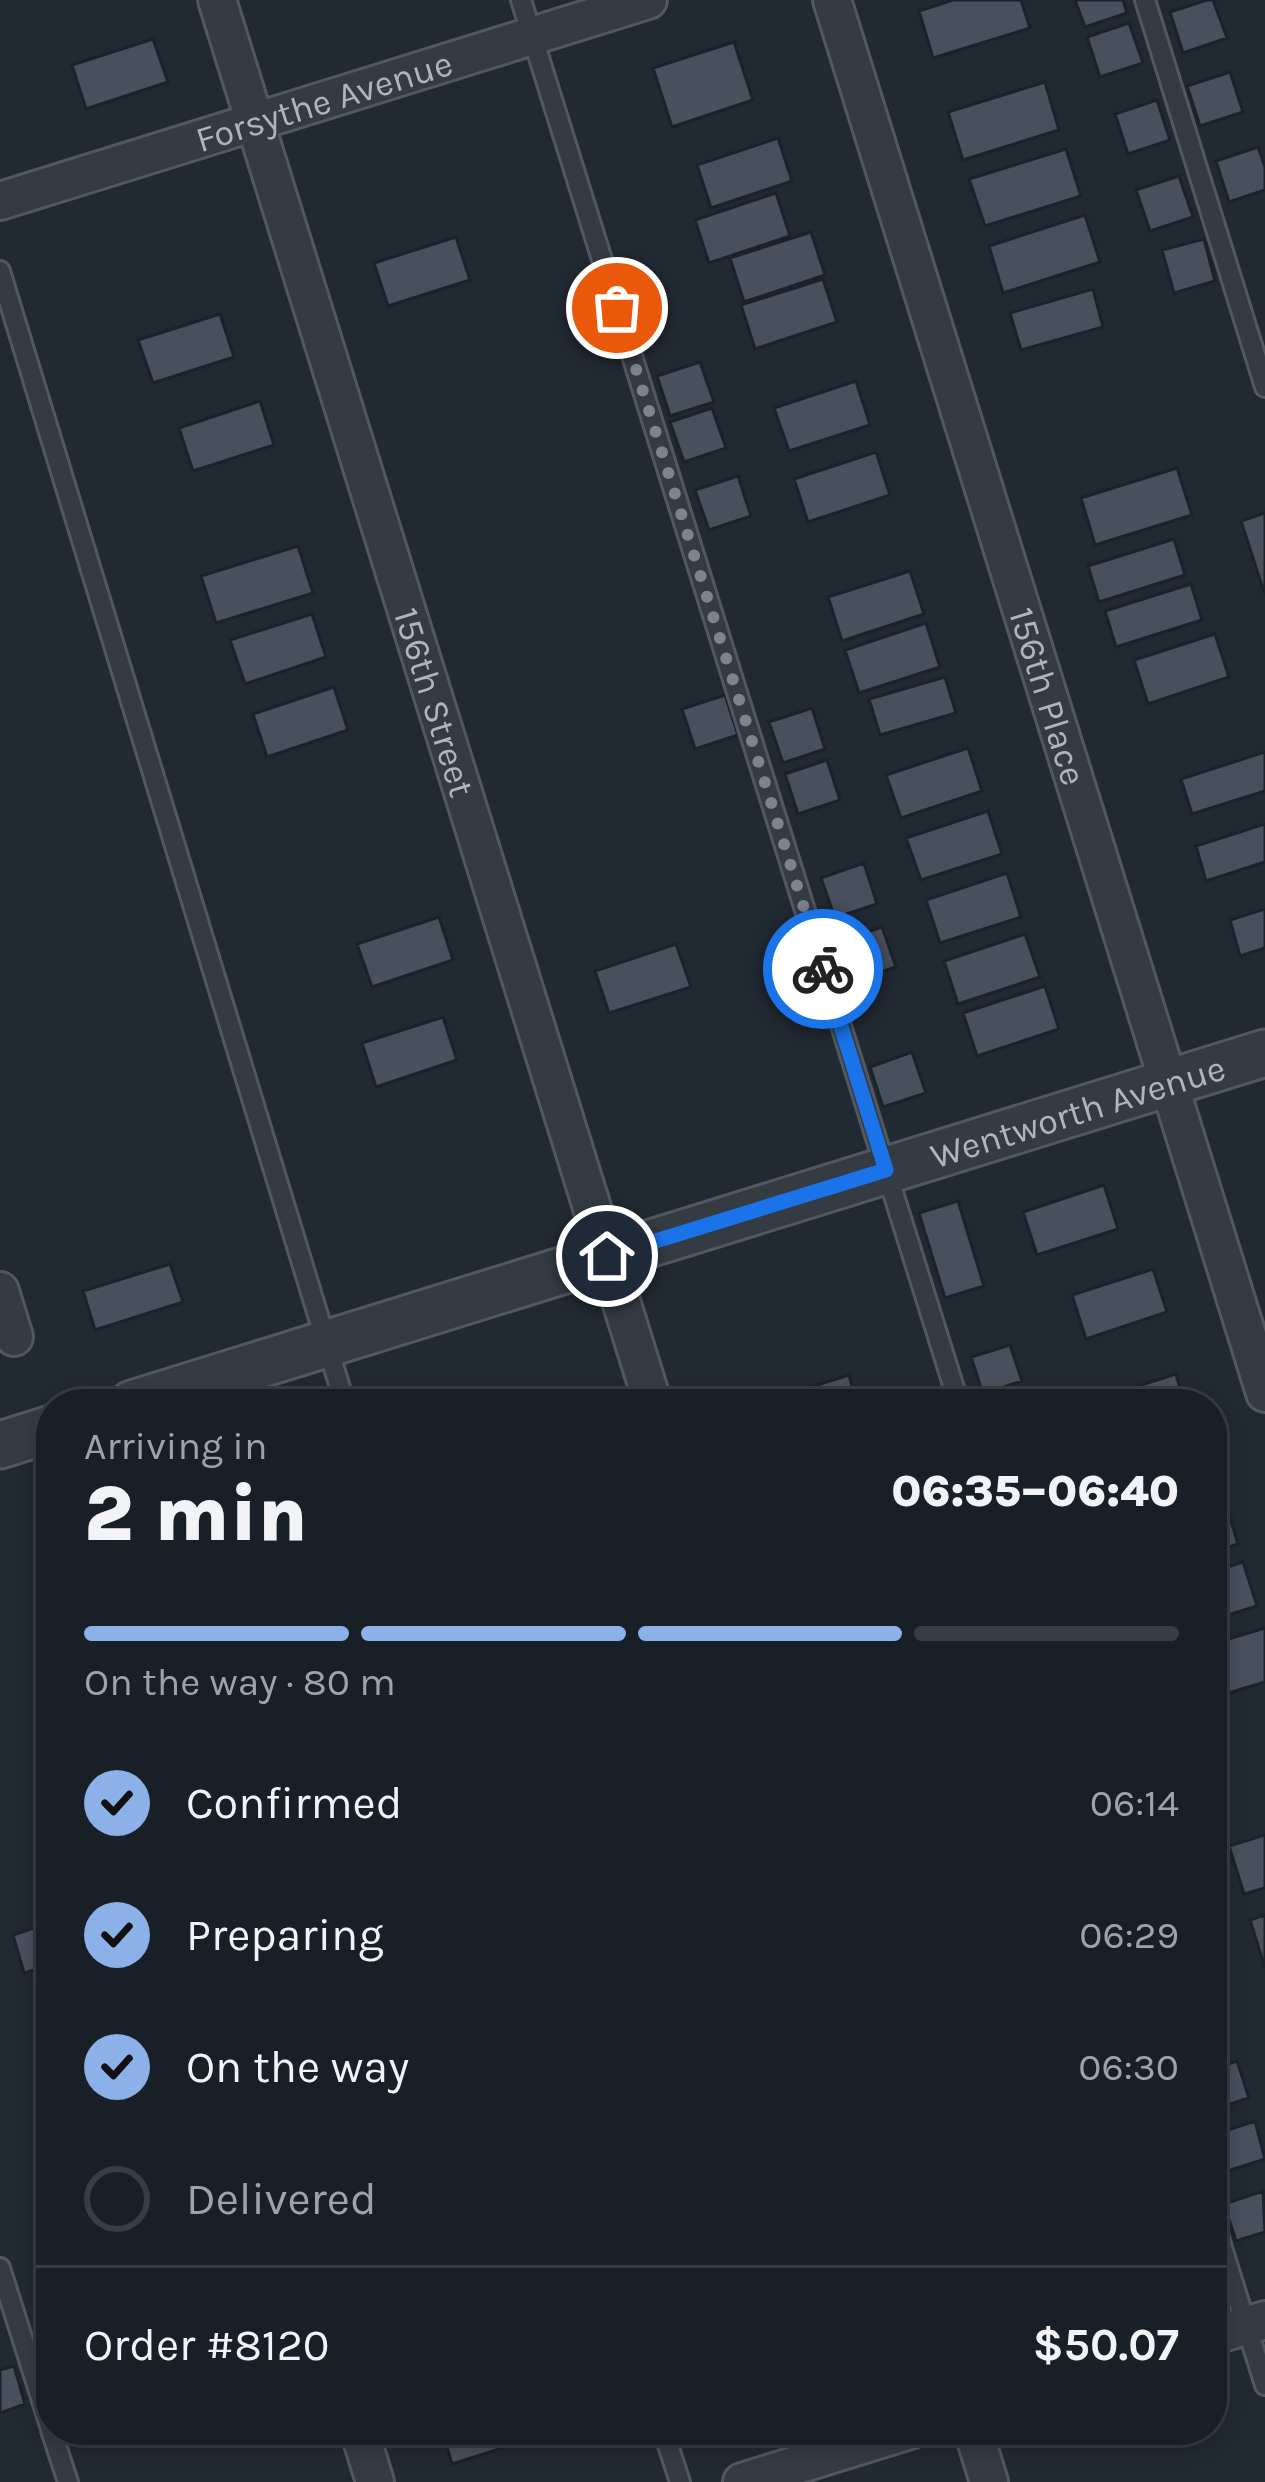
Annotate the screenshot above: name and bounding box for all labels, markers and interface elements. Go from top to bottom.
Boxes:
street label: Forsythe Avenue [191,42,458,161]
pin [566,257,668,359]
icon: bag [584,275,650,341]
street label: 156th Street [385,603,483,802]
street label: 156th Place [1000,603,1095,790]
courier [763,909,883,1029]
icon: bike [790,936,856,1002]
street label: Wentworth Avenue [926,1047,1230,1177]
pin [556,1205,658,1307]
icon: home [574,1223,640,1289]
text: Arriving in [84,1423,267,1469]
text: 06:35–06:40 [891,1465,1179,1517]
text: 2 min [84,1468,308,1560]
text: On the way · 80 m [84,1659,396,1705]
icon: check [84,1770,150,1836]
text: Confirmed [186,1777,402,1829]
text: 06:14 [1090,1780,1179,1826]
icon: check [84,1902,150,1968]
text: Preparing [186,1909,384,1961]
text: 06:29 [1079,1912,1179,1958]
icon: check [84,2034,150,2100]
text: On the way [186,2041,409,2093]
text: 06:30 [1078,2044,1179,2090]
text: Delivered [186,2173,377,2225]
text: Order #8120 [84,2319,330,2371]
text: $50.07 [1033,2319,1179,2371]

